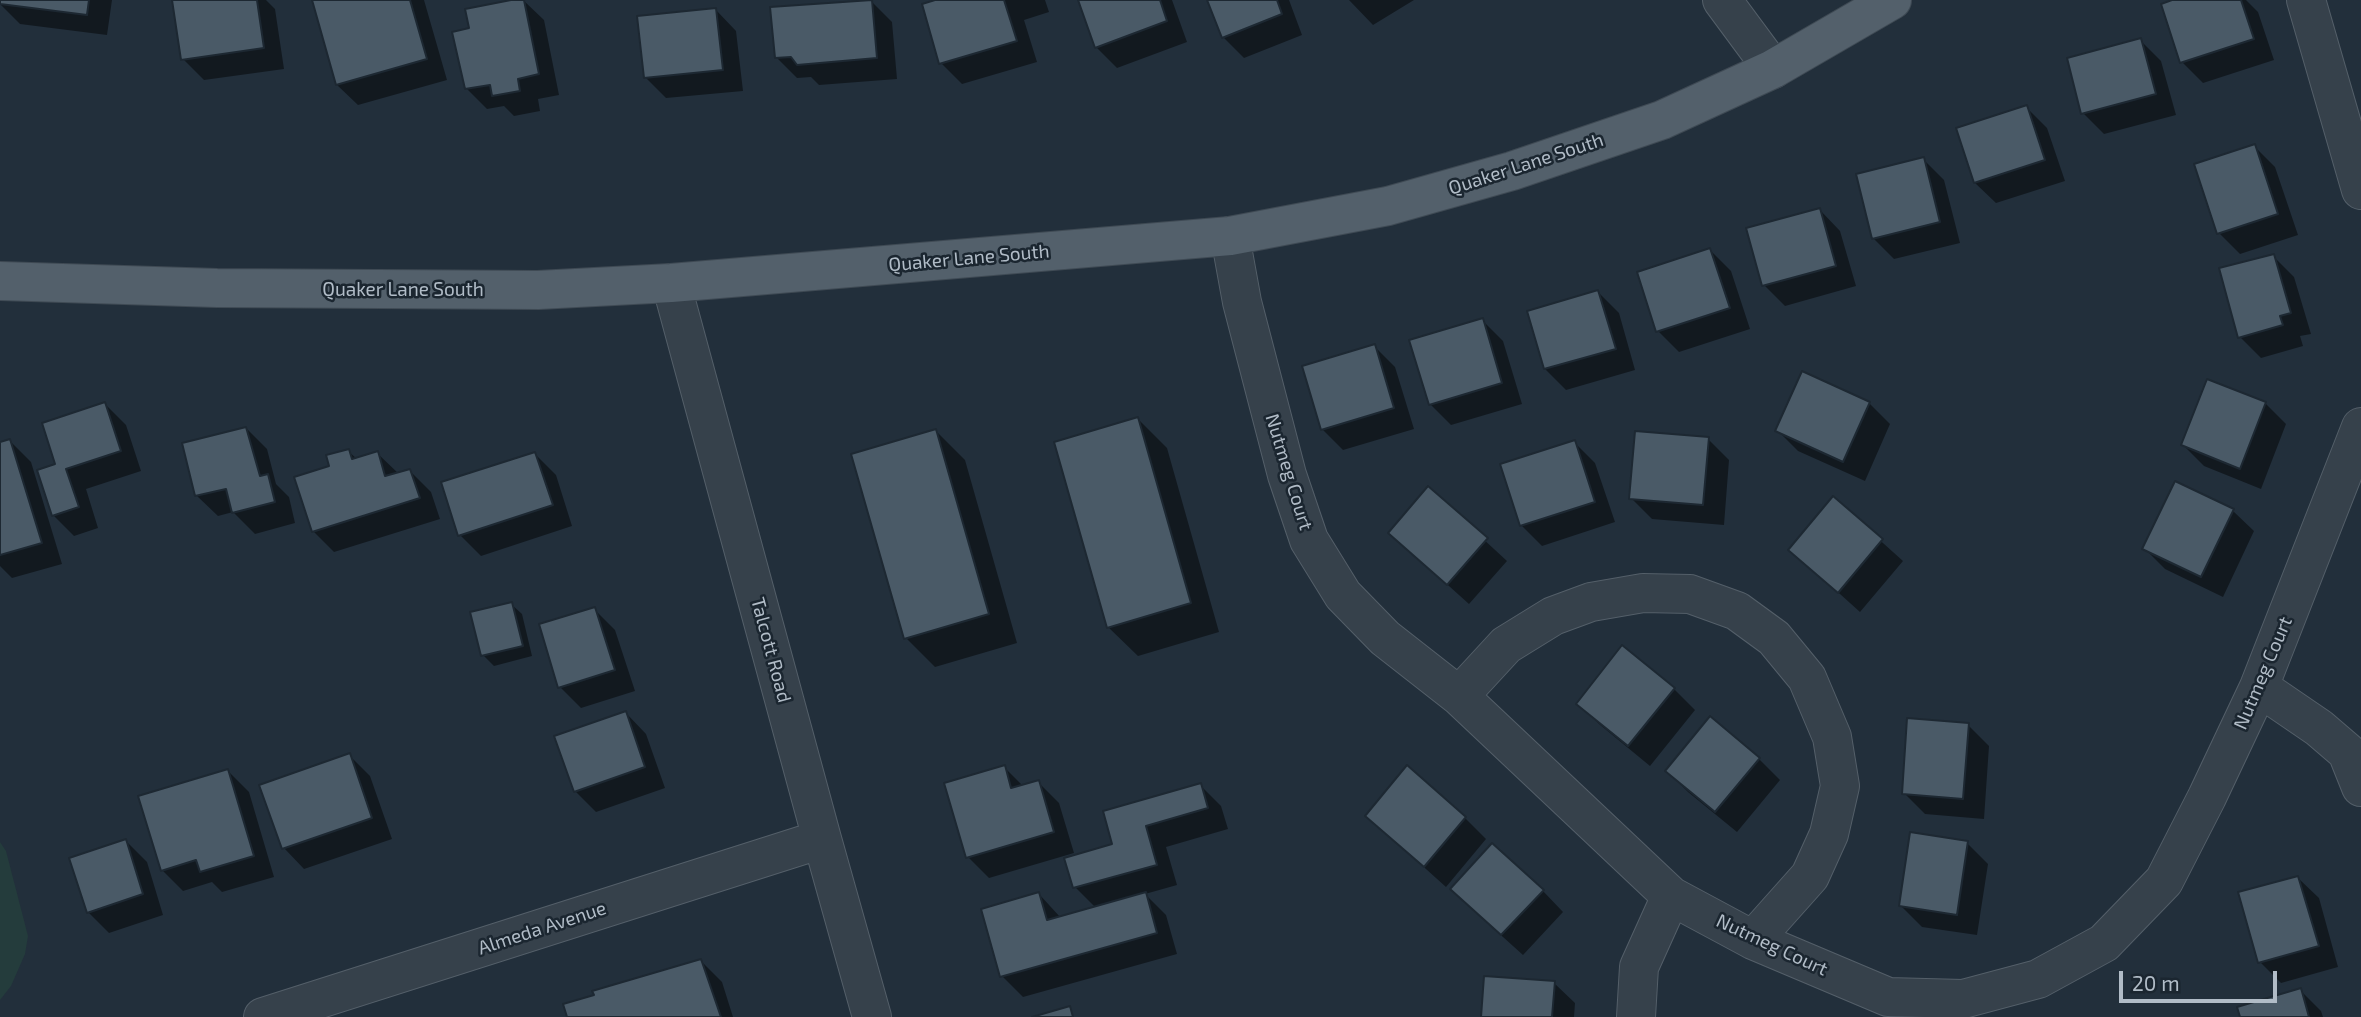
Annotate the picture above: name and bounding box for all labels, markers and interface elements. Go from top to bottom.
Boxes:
street label: Quaker Lane South [1446,128,1606,200]
street label: Quaker Lane South [887,240,1051,276]
street label: Quaker Lane South [322,279,484,301]
street label: Nutmeg Court [1260,411,1318,533]
street label: Talcott Road [746,595,796,705]
street label: Nutmeg Court [2229,613,2297,733]
street label: Almeda Avenue [475,897,609,959]
street label: Nutmeg Court [1713,909,1831,981]
scale bar [2123,958,2280,1002]
text: 20 m [2132,970,2180,995]

